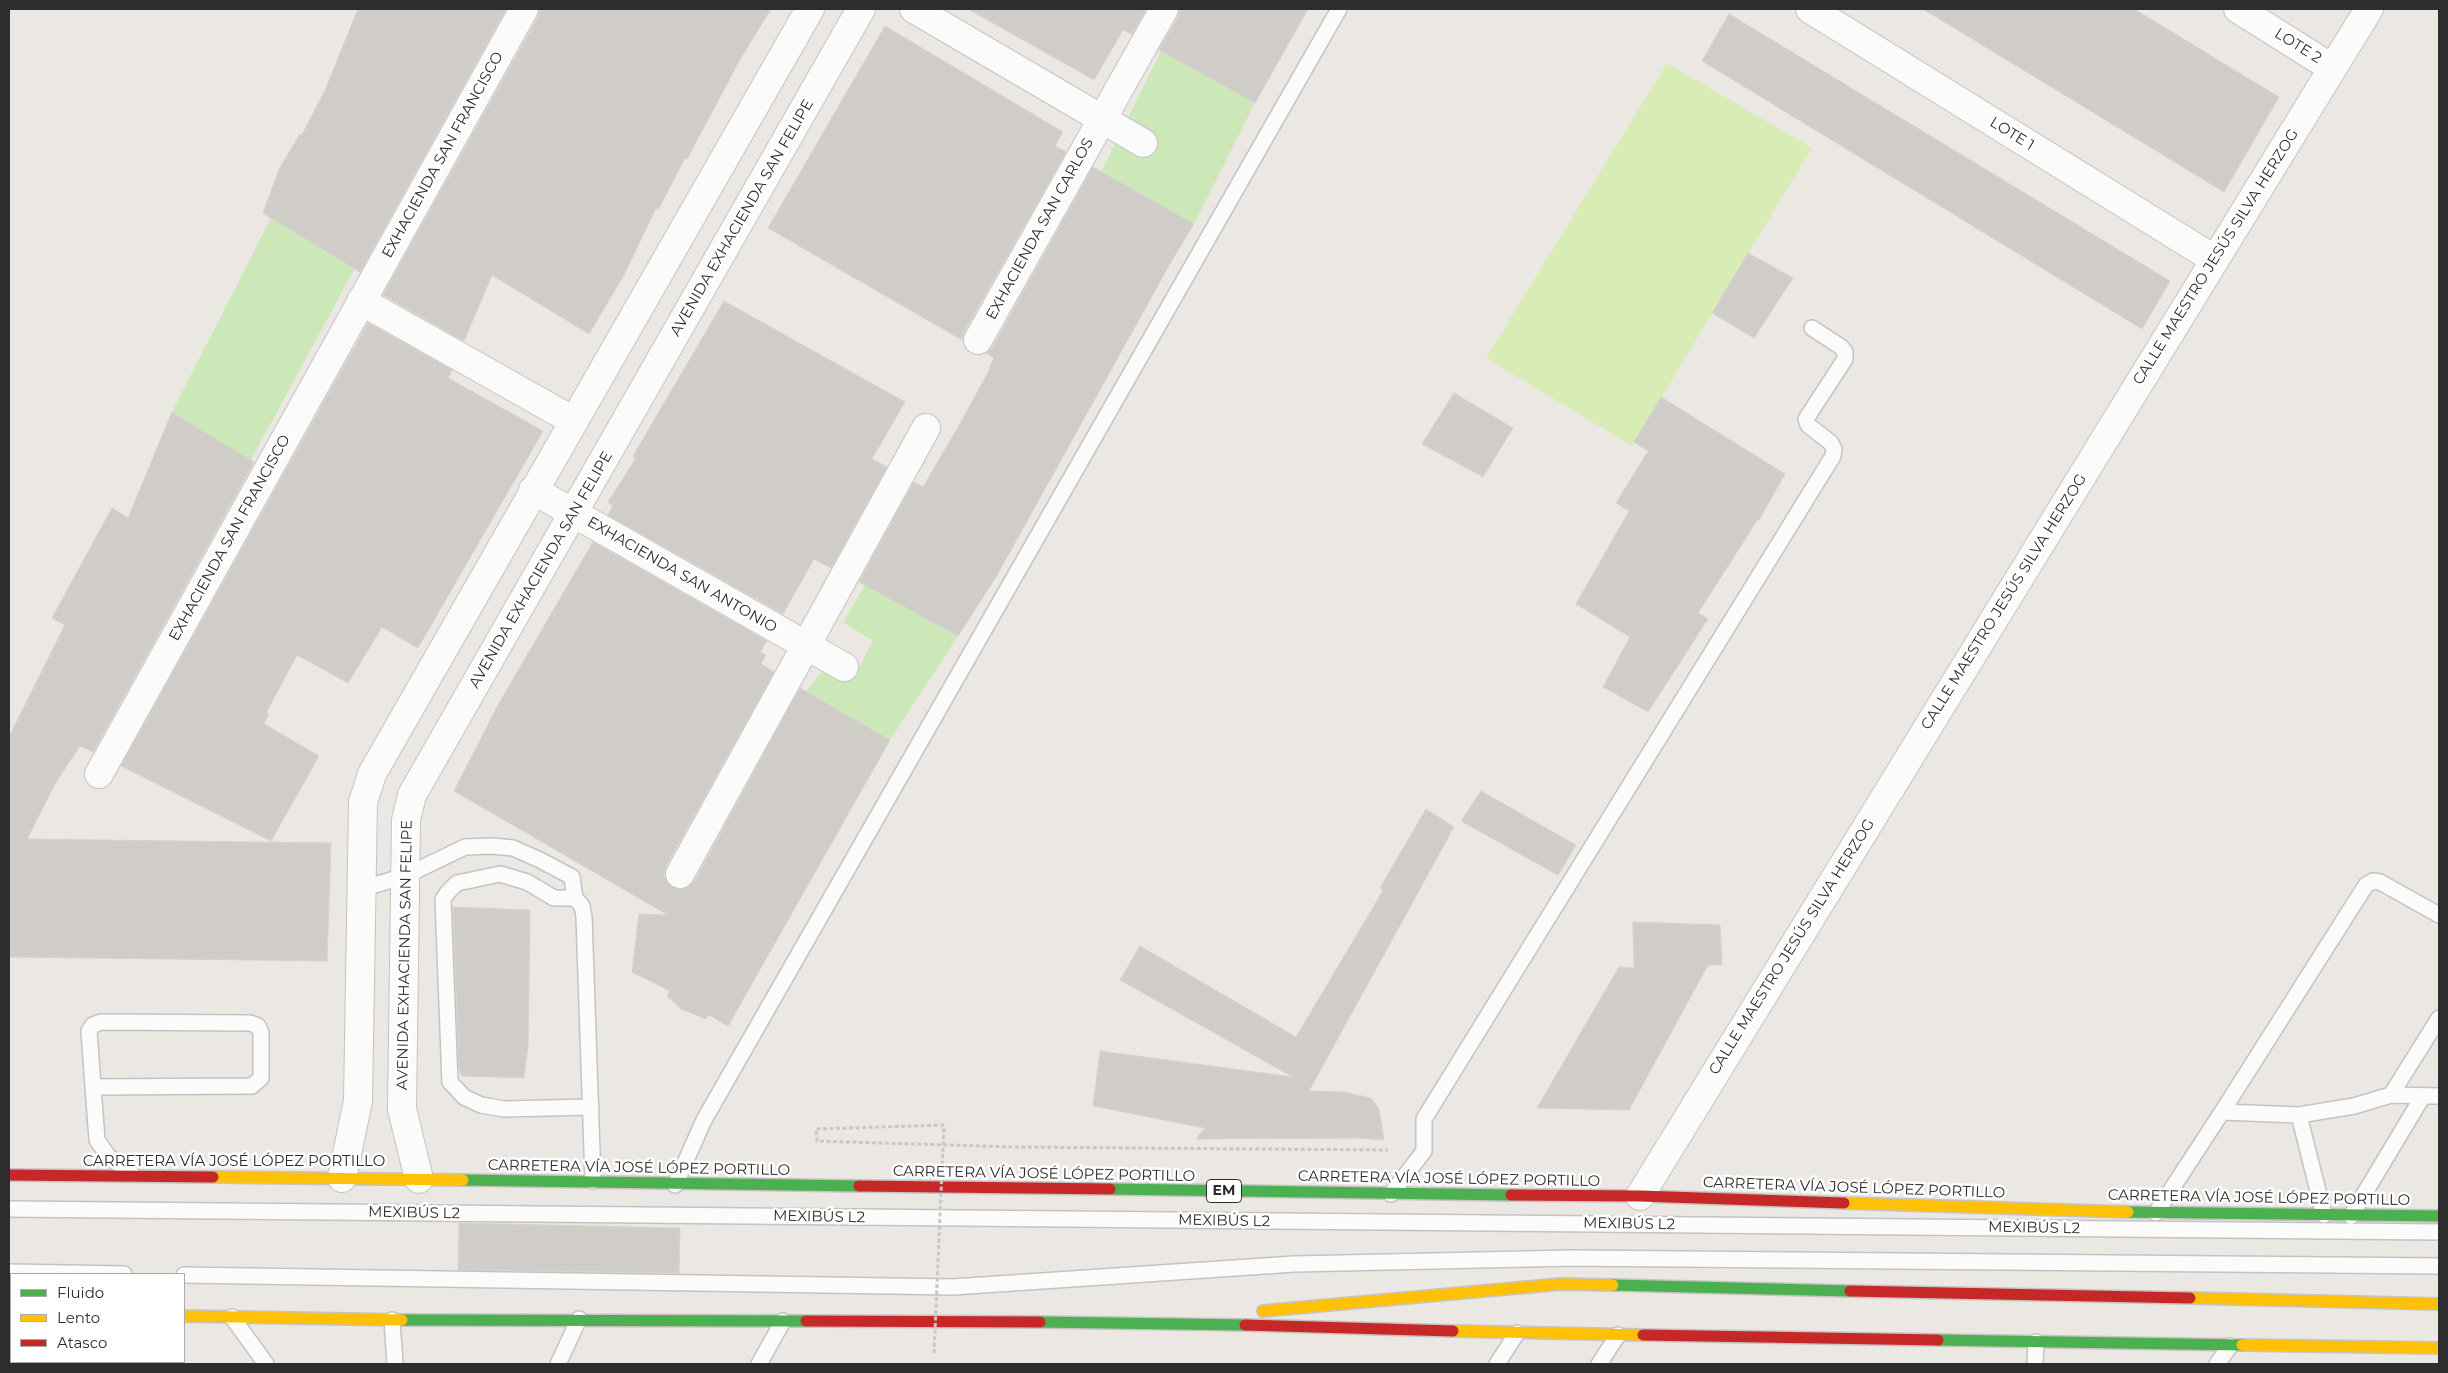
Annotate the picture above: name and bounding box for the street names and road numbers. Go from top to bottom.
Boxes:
street label: LOTE 2 [2271,25,2325,67]
street label: EXHACIENDA SAN FRANCISCO [379,49,507,261]
street label: AVENIDA EXHACIENDA SAN FELIPE [667,96,817,340]
street label: LOTE 1 [1986,113,2038,155]
street label: CALLE MAESTRO JESÚS SILVA HERZOG [2129,126,2303,388]
street label: EXHACIENDA SAN CARLOS [982,135,1098,323]
street label: EXHACIENDA SAN FRANCISCO [166,432,294,644]
street label: AVENIDA EXHACIENDA SAN FELIPE [466,448,616,692]
street label: CALLE MAESTRO JESÚS SILVA HERZOG [1917,471,2091,733]
street label: EXHACIENDA SAN ANTONIO [584,513,780,637]
street label: CALLE MAESTRO JESÚS SILVA HERZOG [1705,816,1879,1078]
street label: AVENIDA EXHACIENDA SAN FELIPE [394,820,416,1090]
street label: CARRETERA VÍA JOSÉ LÓPEZ PORTILLO [83,1153,385,1171]
street label: CARRETERA VÍA JOSÉ LÓPEZ PORTILLO [488,1156,790,1180]
street label: CARRETERA VÍA JOSÉ LÓPEZ PORTILLO [893,1162,1195,1186]
street label: CARRETERA VÍA JOSÉ LÓPEZ PORTILLO [1298,1167,1600,1191]
street label: CARRETERA VÍA JOSÉ LÓPEZ PORTILLO [1702,1174,2006,1202]
road number: EM [1206,1180,1242,1202]
street label: CARRETERA VÍA JOSÉ LÓPEZ PORTILLO [2108,1186,2410,1210]
street label: MEXIBÚS L2 [368,1203,460,1223]
street label: MEXIBÚS L2 [773,1207,865,1227]
street label: MEXIBÚS L2 [1178,1211,1270,1231]
street label: MEXIBÚS L2 [1583,1214,1675,1234]
street label: MEXIBÚS L2 [1988,1218,2080,1238]

